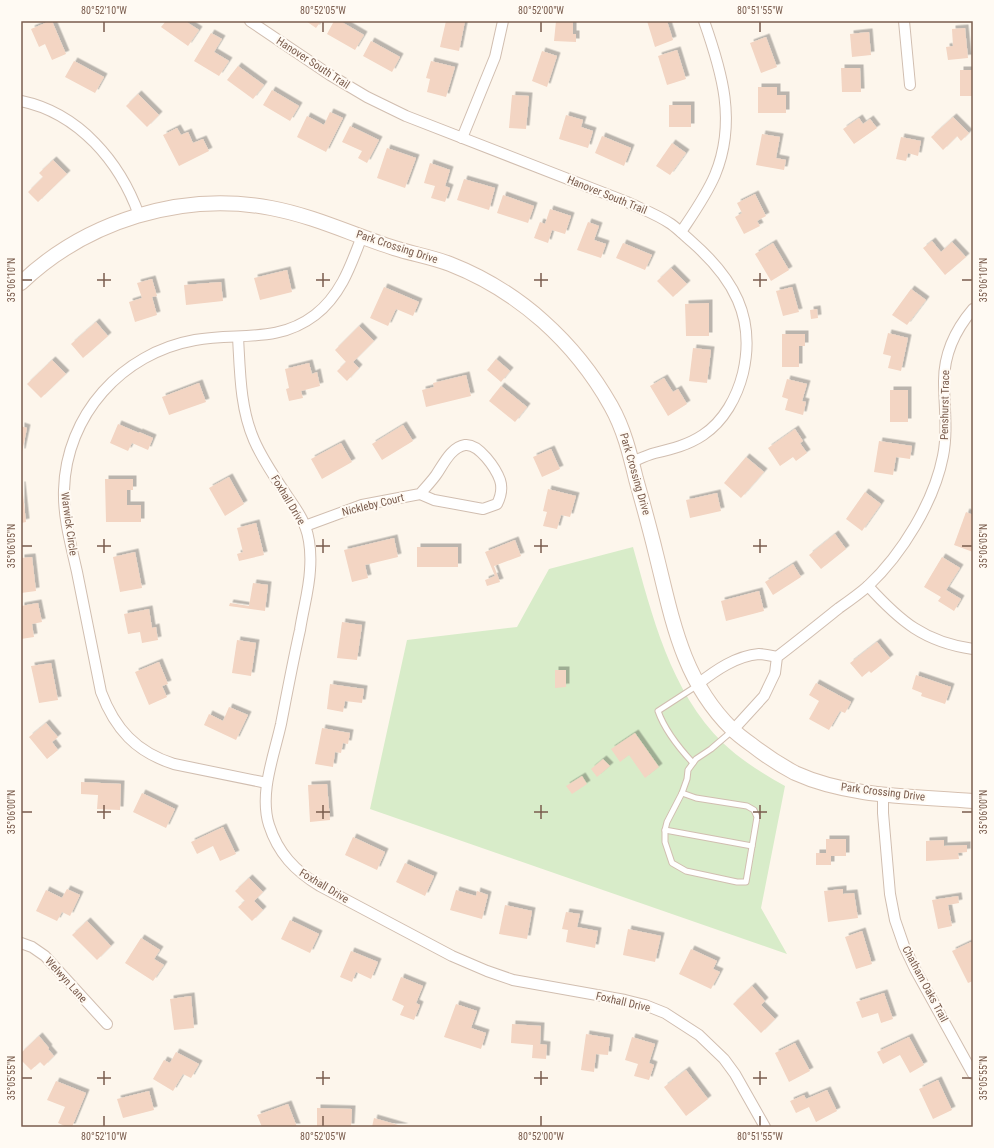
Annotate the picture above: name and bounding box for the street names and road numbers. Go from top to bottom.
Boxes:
street label: Hanover South Trail [274,34,352,92]
street label: Hanover South Trail [565,173,649,217]
street label: Park Crossing Drive [355,228,439,266]
street label: Penshurst Trace [938,370,952,440]
street label: Park Crossing Drive [617,431,653,517]
street label: Foxhall Drive [268,473,308,527]
street label: Warwick Circle [58,491,80,557]
street label: Nickleby Court [341,491,405,519]
street label: Park Crossing Drive [840,780,926,804]
street label: Foxhall Drive [297,866,351,906]
street label: Chatham Oaks Trail [899,944,951,1024]
street label: Welwyn Lane [42,955,90,1005]
street label: Foxhall Drive [594,989,652,1015]

